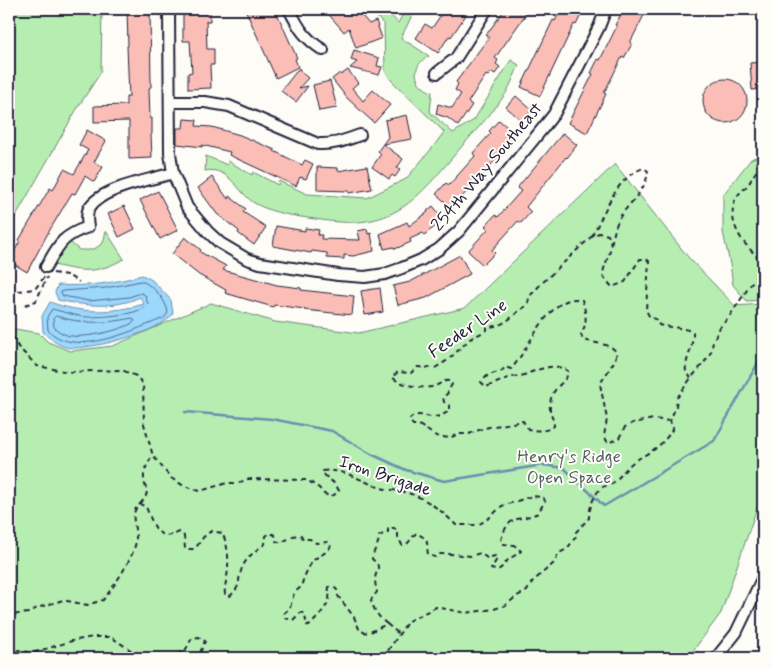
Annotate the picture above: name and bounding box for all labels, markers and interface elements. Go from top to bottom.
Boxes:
street label: 254th Way Southeast [426,97,548,236]
street label: Feeder Line [424,294,512,364]
park label: Henry's Ridge Open Space [517,445,621,490]
street label: Iron Brigade [336,450,434,502]

